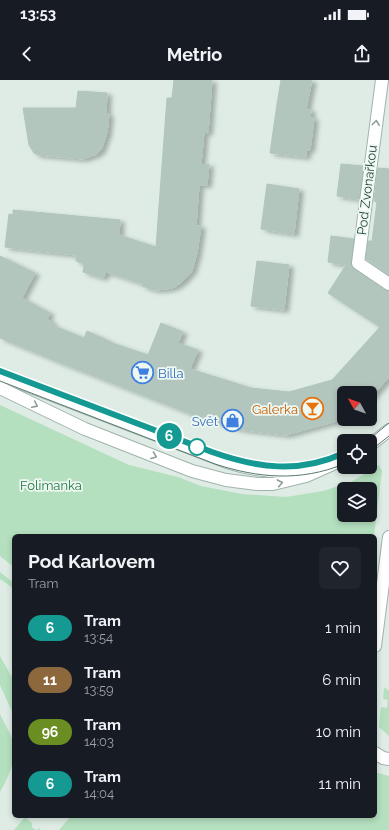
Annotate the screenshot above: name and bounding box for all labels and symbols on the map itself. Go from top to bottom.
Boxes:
one-way arrow [371,120,380,126]
street label: Pod Zvonařkou [354,144,380,236]
supermarket icon: Billa [129,360,155,386]
place label: Billa [158,366,184,381]
north arrow [337,386,377,426]
bar icon: Galerka [300,396,326,422]
one-way arrow [31,400,38,408]
place label: Galerka [252,402,298,417]
shop icon: Svět [220,408,246,434]
place label: Svět [192,414,219,429]
line badge: 6 [156,423,182,449]
unlabelled marker [188,438,206,456]
one-way arrow [151,452,158,460]
park label: Folimanka [20,478,82,493]
one-way arrow [277,479,283,487]

